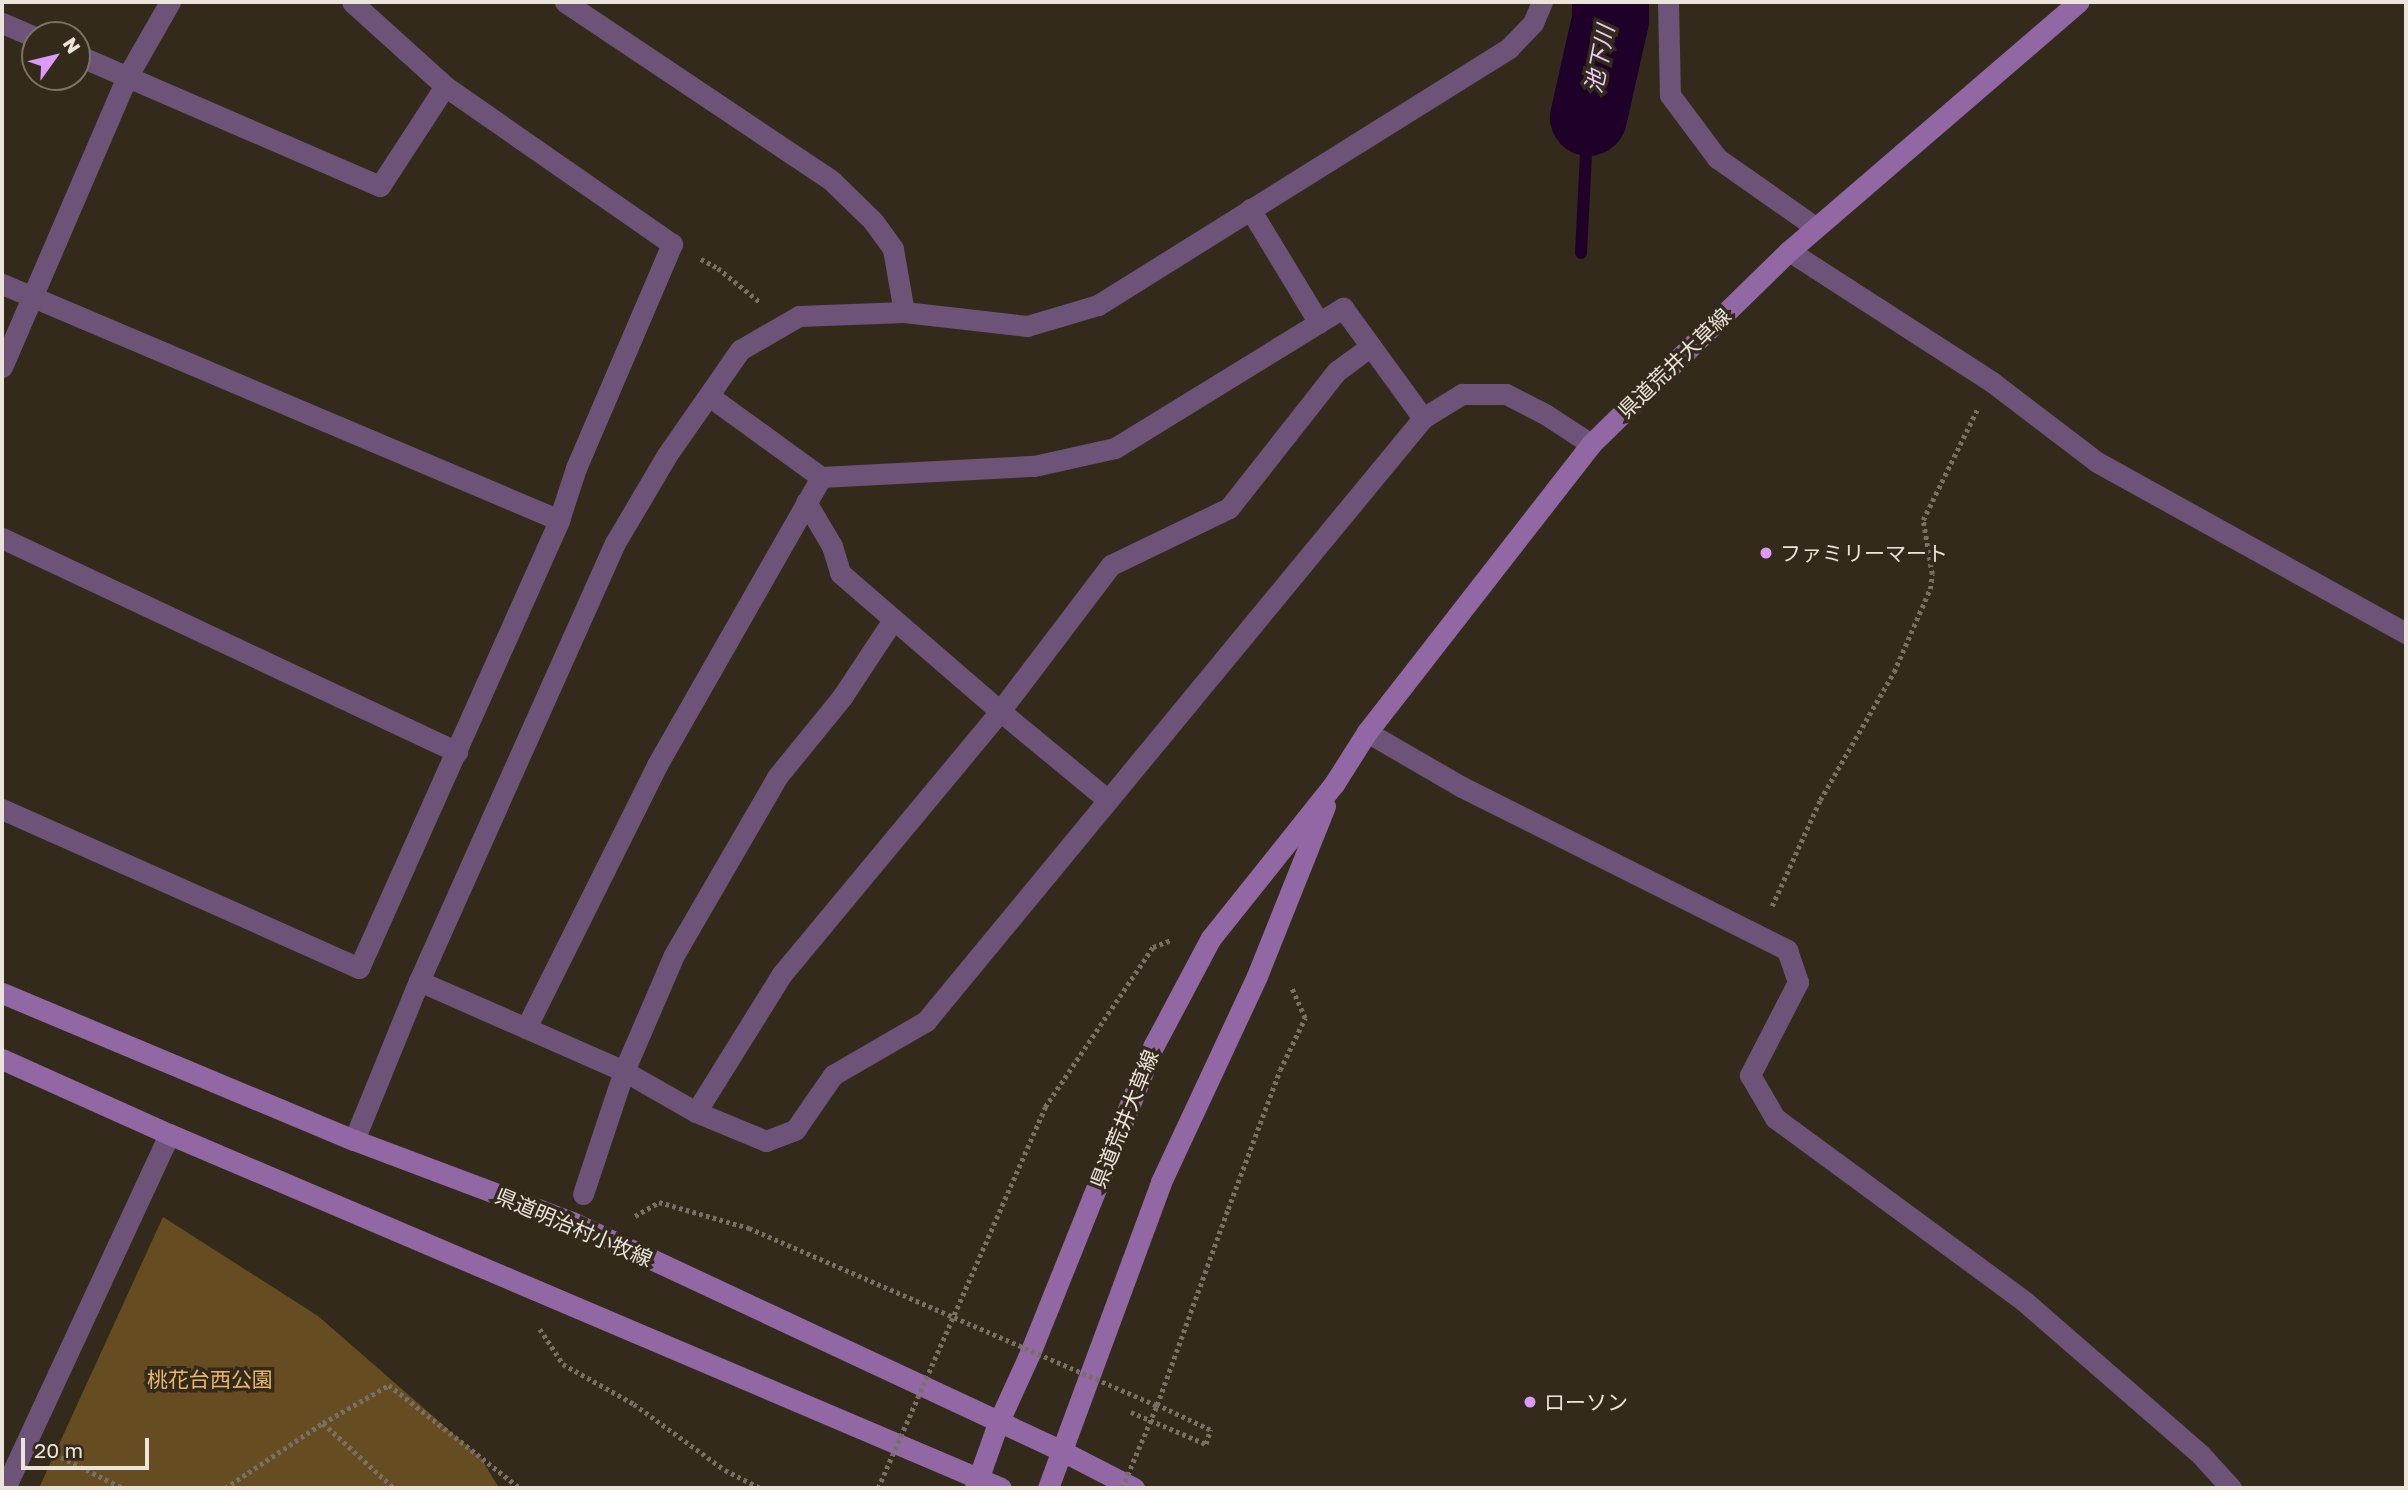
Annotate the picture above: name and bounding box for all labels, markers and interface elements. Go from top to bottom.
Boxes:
north arrow [21,21,91,91]
water label: 池下川 [1579,23,1619,95]
text: N [59,33,86,58]
street label: 県道荒井大草線 [1612,303,1736,423]
place label: ファミリーマート [1780,540,1948,566]
marker: ファミリーマート [1758,545,1774,561]
street label: 県道荒井大草線 [1085,1046,1163,1192]
street label: 県道明治村小牧線 [492,1183,656,1271]
park label: 桃花台西公園 [147,1366,273,1392]
place label: ローソン [1544,1389,1628,1415]
marker: ローソン [1522,1394,1538,1410]
scale bar [24,1424,152,1468]
text: 20 m [34,1437,83,1463]

